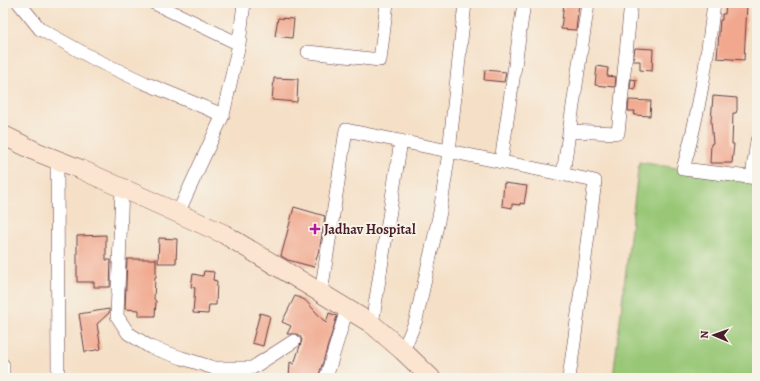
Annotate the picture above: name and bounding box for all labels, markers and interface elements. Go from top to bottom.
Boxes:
place label: Jadhav Hospital [324,220,416,239]
marker: Jadhav Hospital [309,223,321,235]
north arrow [694,315,734,355]
text: N [697,330,712,339]

